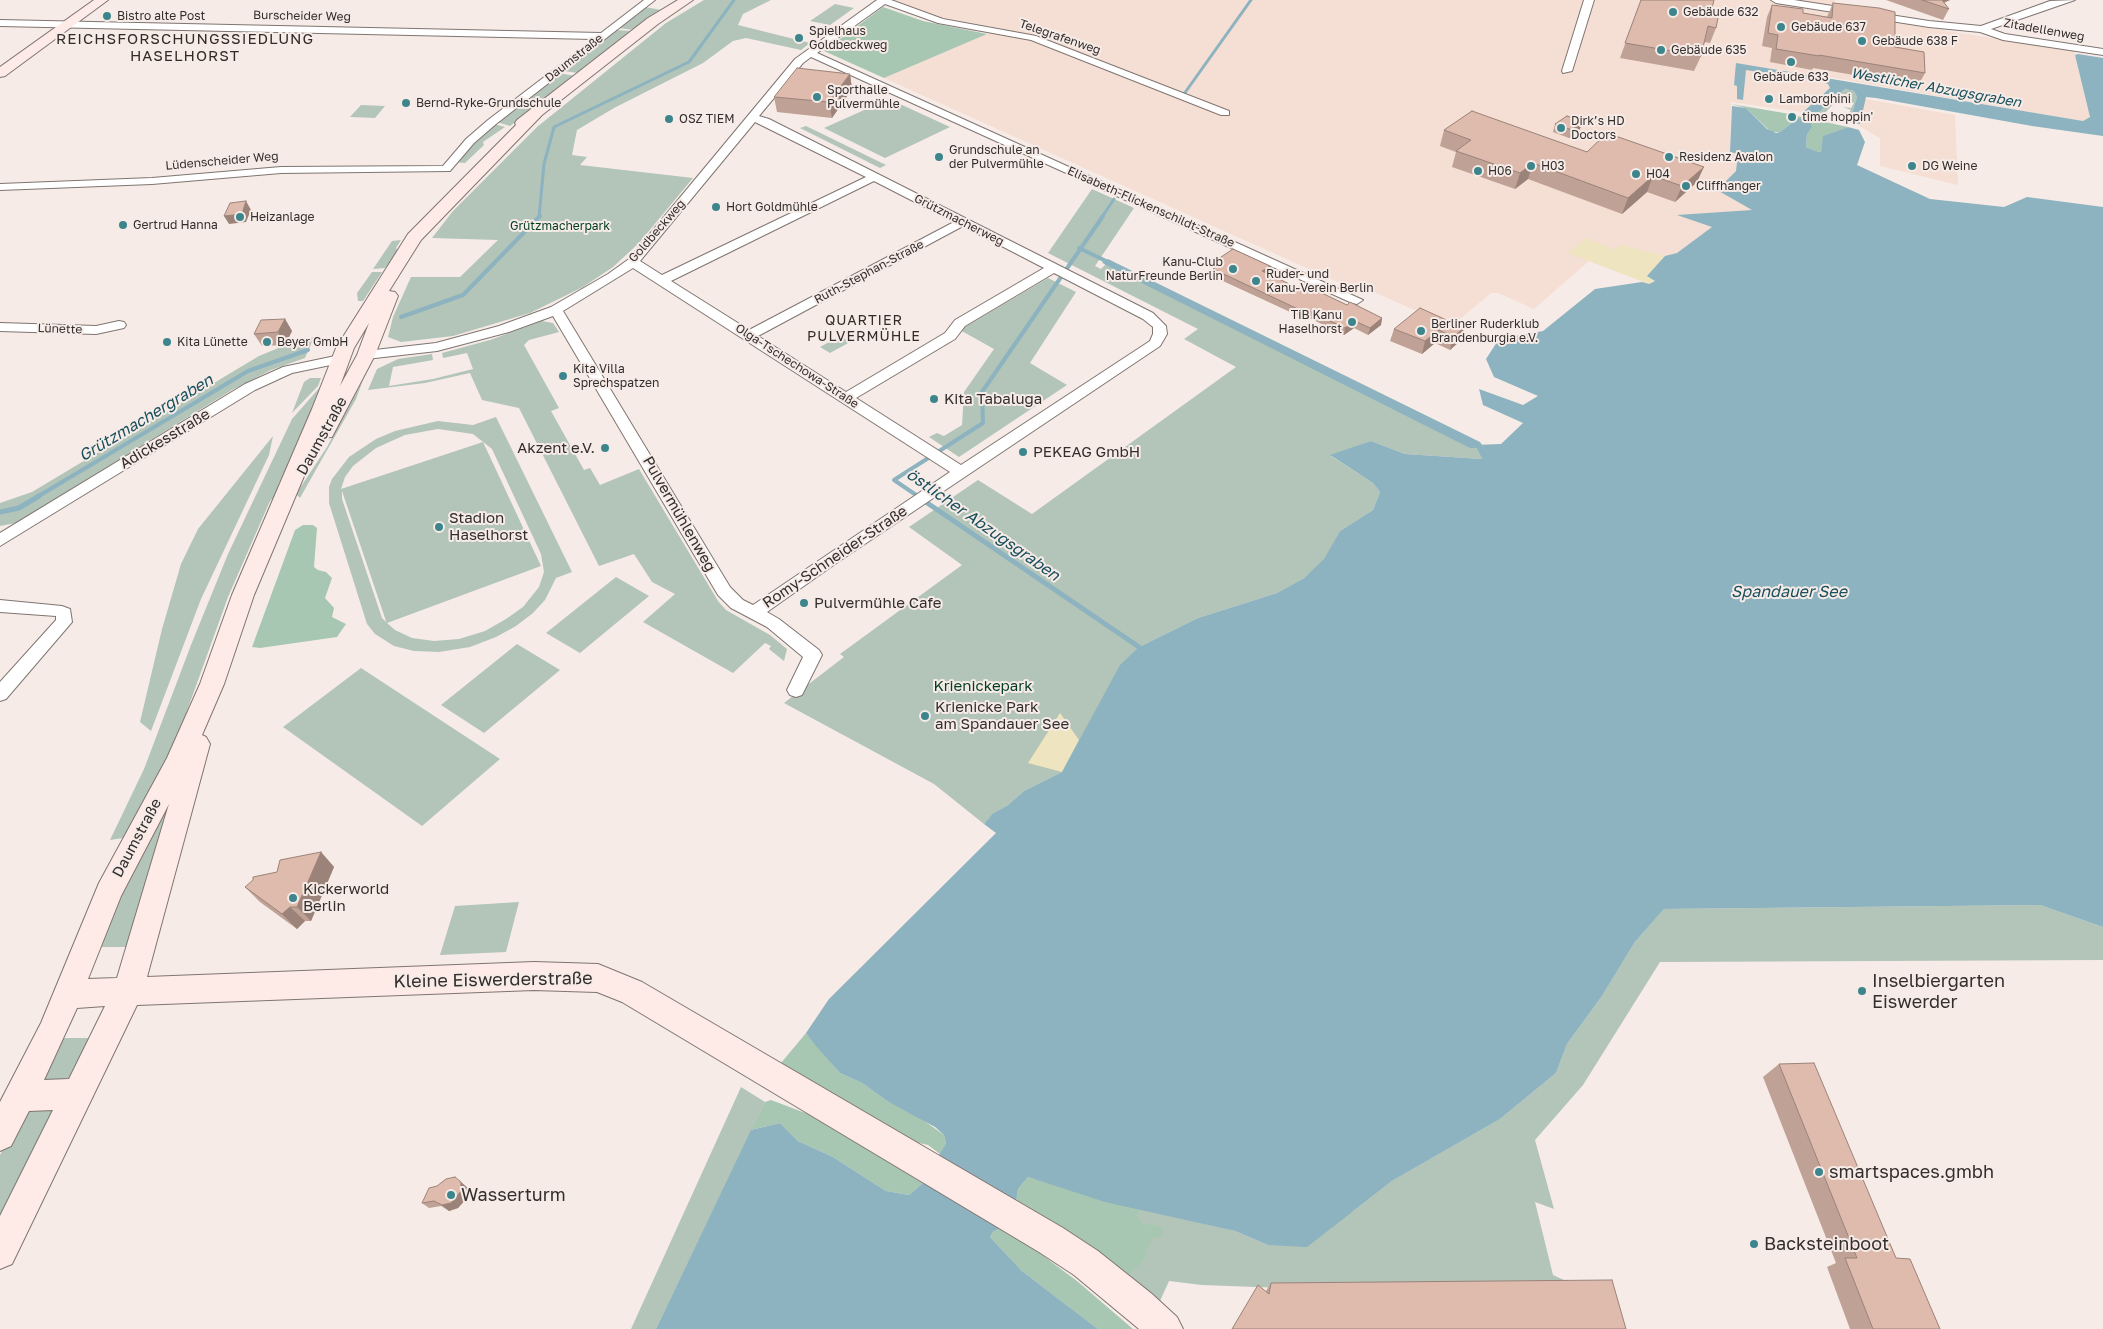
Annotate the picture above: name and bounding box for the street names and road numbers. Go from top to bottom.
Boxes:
street label: Burscheider Weg [253,8,351,24]
street label: Telegrafenweg [1017,16,1103,58]
street label: Zitadellenweg [2002,16,2086,44]
street label: Daumstraße [542,31,606,85]
street label: Lüdenscheider Weg [165,149,279,173]
street label: Elisabeth-Flickenschildt-Straße [1065,164,1237,250]
street label: Grützmacherweg [912,191,1006,249]
street label: Goldbeckweg [626,197,688,265]
street label: Ruth-Stephan-Straße [812,237,926,307]
street label: Lünette [37,321,83,337]
street label: Olga-Tschechowa-Straße [733,321,861,411]
street label: Daumstraße [293,394,351,478]
street label: Adickesstraße [117,405,213,473]
street label: Pulvermühlenweg [639,453,719,575]
street label: Romy-Schneider-Straße [759,502,911,612]
street label: Daumstraße [109,795,165,881]
street label: Kleine Eiswerderstraße [393,967,593,993]

